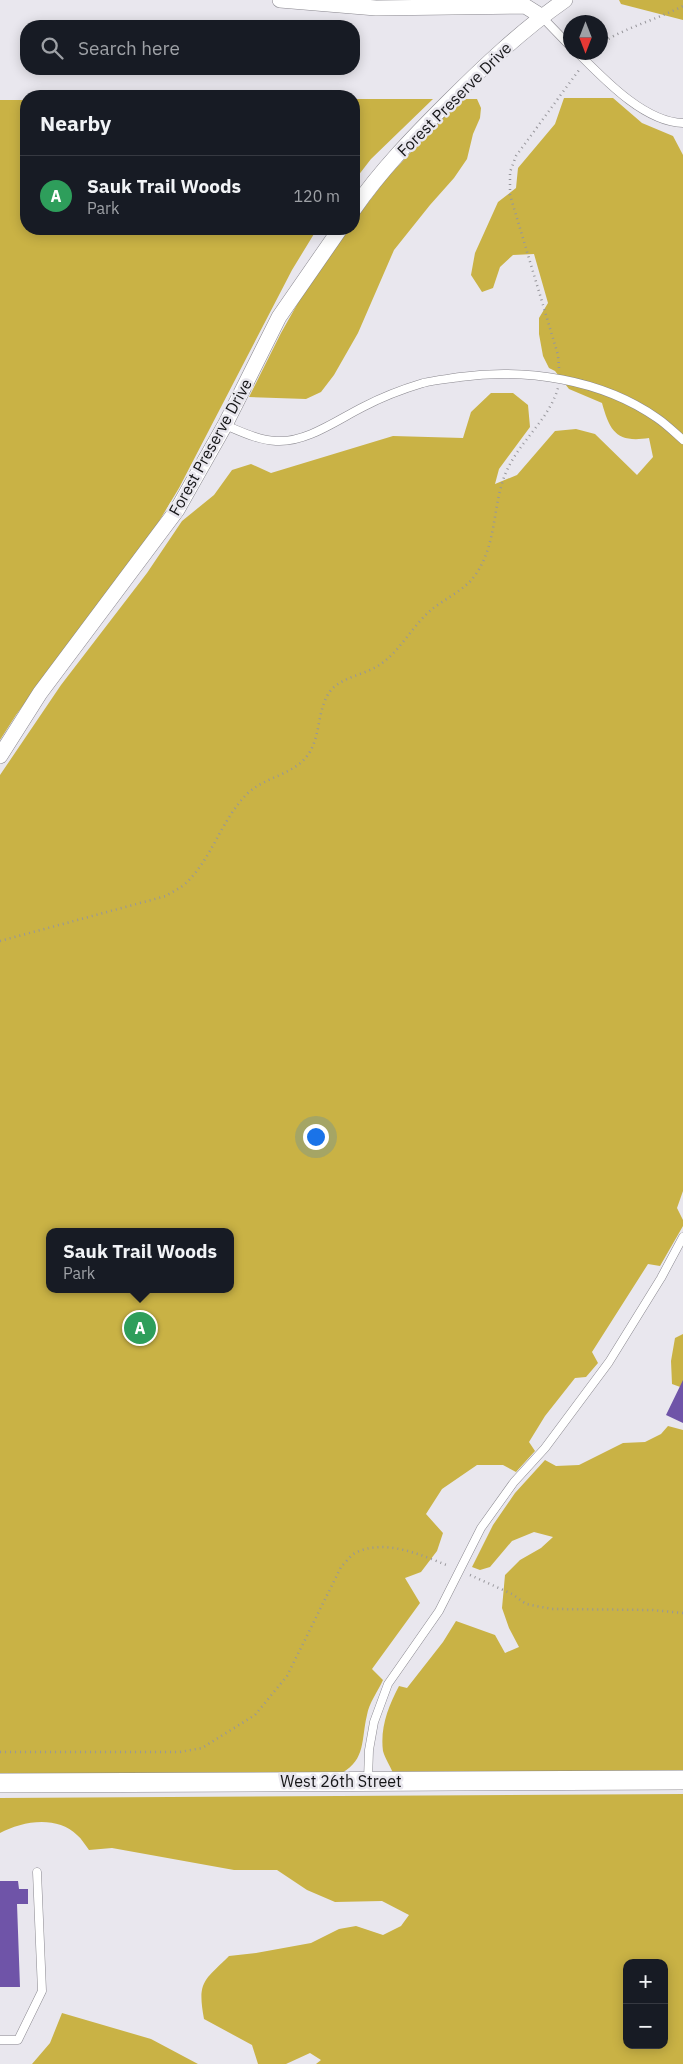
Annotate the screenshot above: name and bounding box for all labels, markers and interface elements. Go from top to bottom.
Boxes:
north arrow [563,15,608,60]
search box [20,20,360,75]
icon: search [38,34,66,62]
text: Search here [78,36,180,60]
street label: Forest Preserve Drive [393,38,515,160]
text: Nearby [40,109,111,137]
text: Sauk Trail Woods [87,174,241,198]
text: A [51,186,61,206]
text: 120 m [293,186,340,206]
text: Park [87,198,119,218]
street label: Forest Preserve Drive [164,375,256,519]
your location [303,1124,329,1150]
popup [46,1228,234,1293]
text: Sauk Trail Woods [63,1239,217,1263]
text: Park [63,1263,95,1283]
pin: A [124,1309,156,1347]
street label: West 26th Street [280,1771,402,1791]
map controls [623,1959,668,2049]
button: + [623,1959,668,2004]
button: − [623,2004,668,2049]

